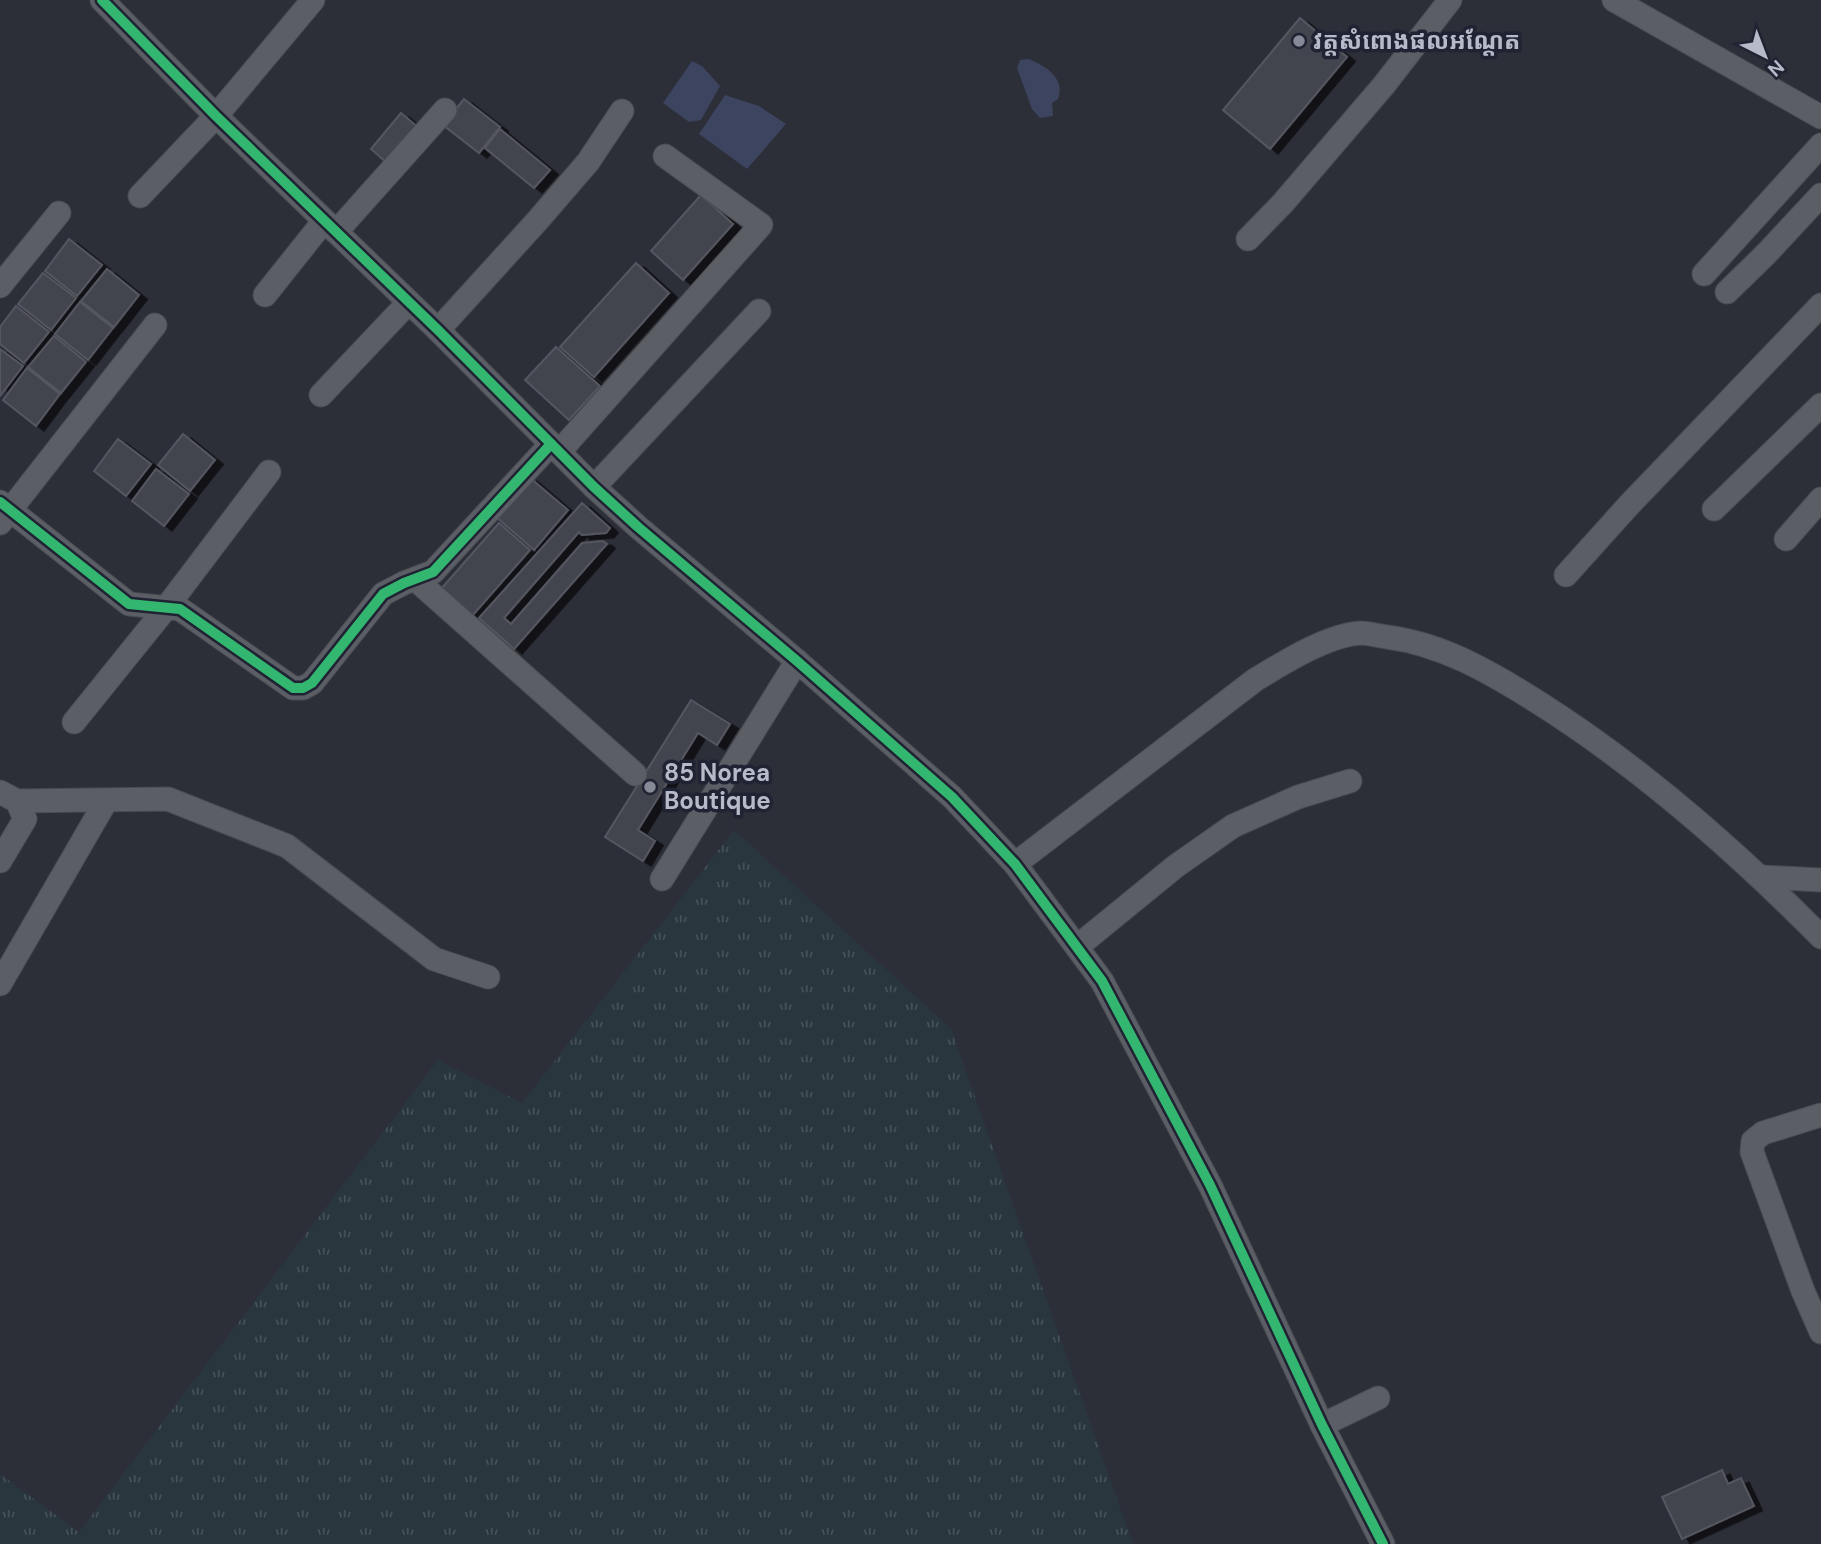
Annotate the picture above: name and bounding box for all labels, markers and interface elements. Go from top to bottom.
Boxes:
north arrow [1730,21,1800,91]
place label: វត្តសំពោងផលអណ្តែត [1313,25,1520,56]
marker: វត្តសំពោងផលអណ្តែត [1291,33,1307,49]
text: N [1763,54,1790,82]
place label: 85 Norea Boutique [664,757,771,816]
marker: 85 Norea Boutique [642,779,658,795]

